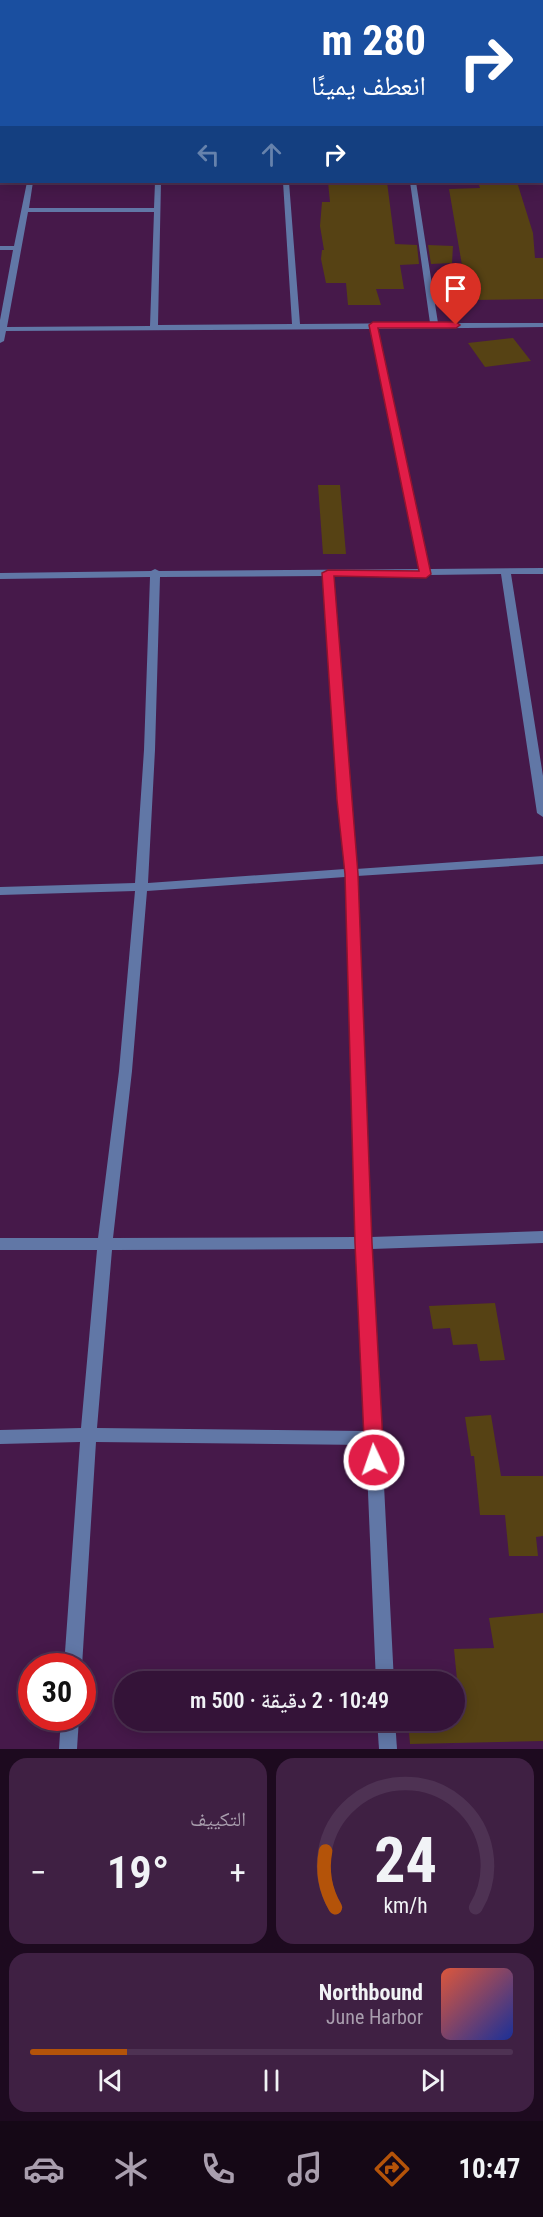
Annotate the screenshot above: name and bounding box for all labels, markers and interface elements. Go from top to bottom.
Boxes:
text: 280 m [321,16,426,65]
icon: right [447,24,525,102]
text: انعطف يمينًا [311,70,426,102]
icon: left [192,138,225,171]
icon: ahead [255,138,288,171]
icon: right [318,138,351,171]
pin [430,263,481,325]
icon: arrive [439,272,472,305]
position arrow [342,1428,406,1492]
speed limit sign: 30 [18,1653,96,1731]
text: 10:49 · 2 دقيقة · 500 m [190,1688,389,1713]
text: التكييف [190,1807,246,1831]
text: 24 [373,1824,437,1897]
text: 19° [107,1846,169,1899]
text: − [30,1853,47,1892]
text: + [230,1853,246,1892]
text: km/h [383,1893,427,1918]
text: Northbound [319,1980,423,2005]
text: June Harbor [326,2005,423,2029]
icon: previous [94,2064,127,2097]
icon: pause [255,2064,288,2097]
icon: next [416,2064,449,2097]
icon: car [23,2148,65,2190]
icon: climate [110,2148,152,2190]
icon: phone [197,2148,239,2190]
icon: music [284,2148,326,2190]
icon: directions [371,2148,413,2190]
text: 10:47 [458,2153,520,2185]

